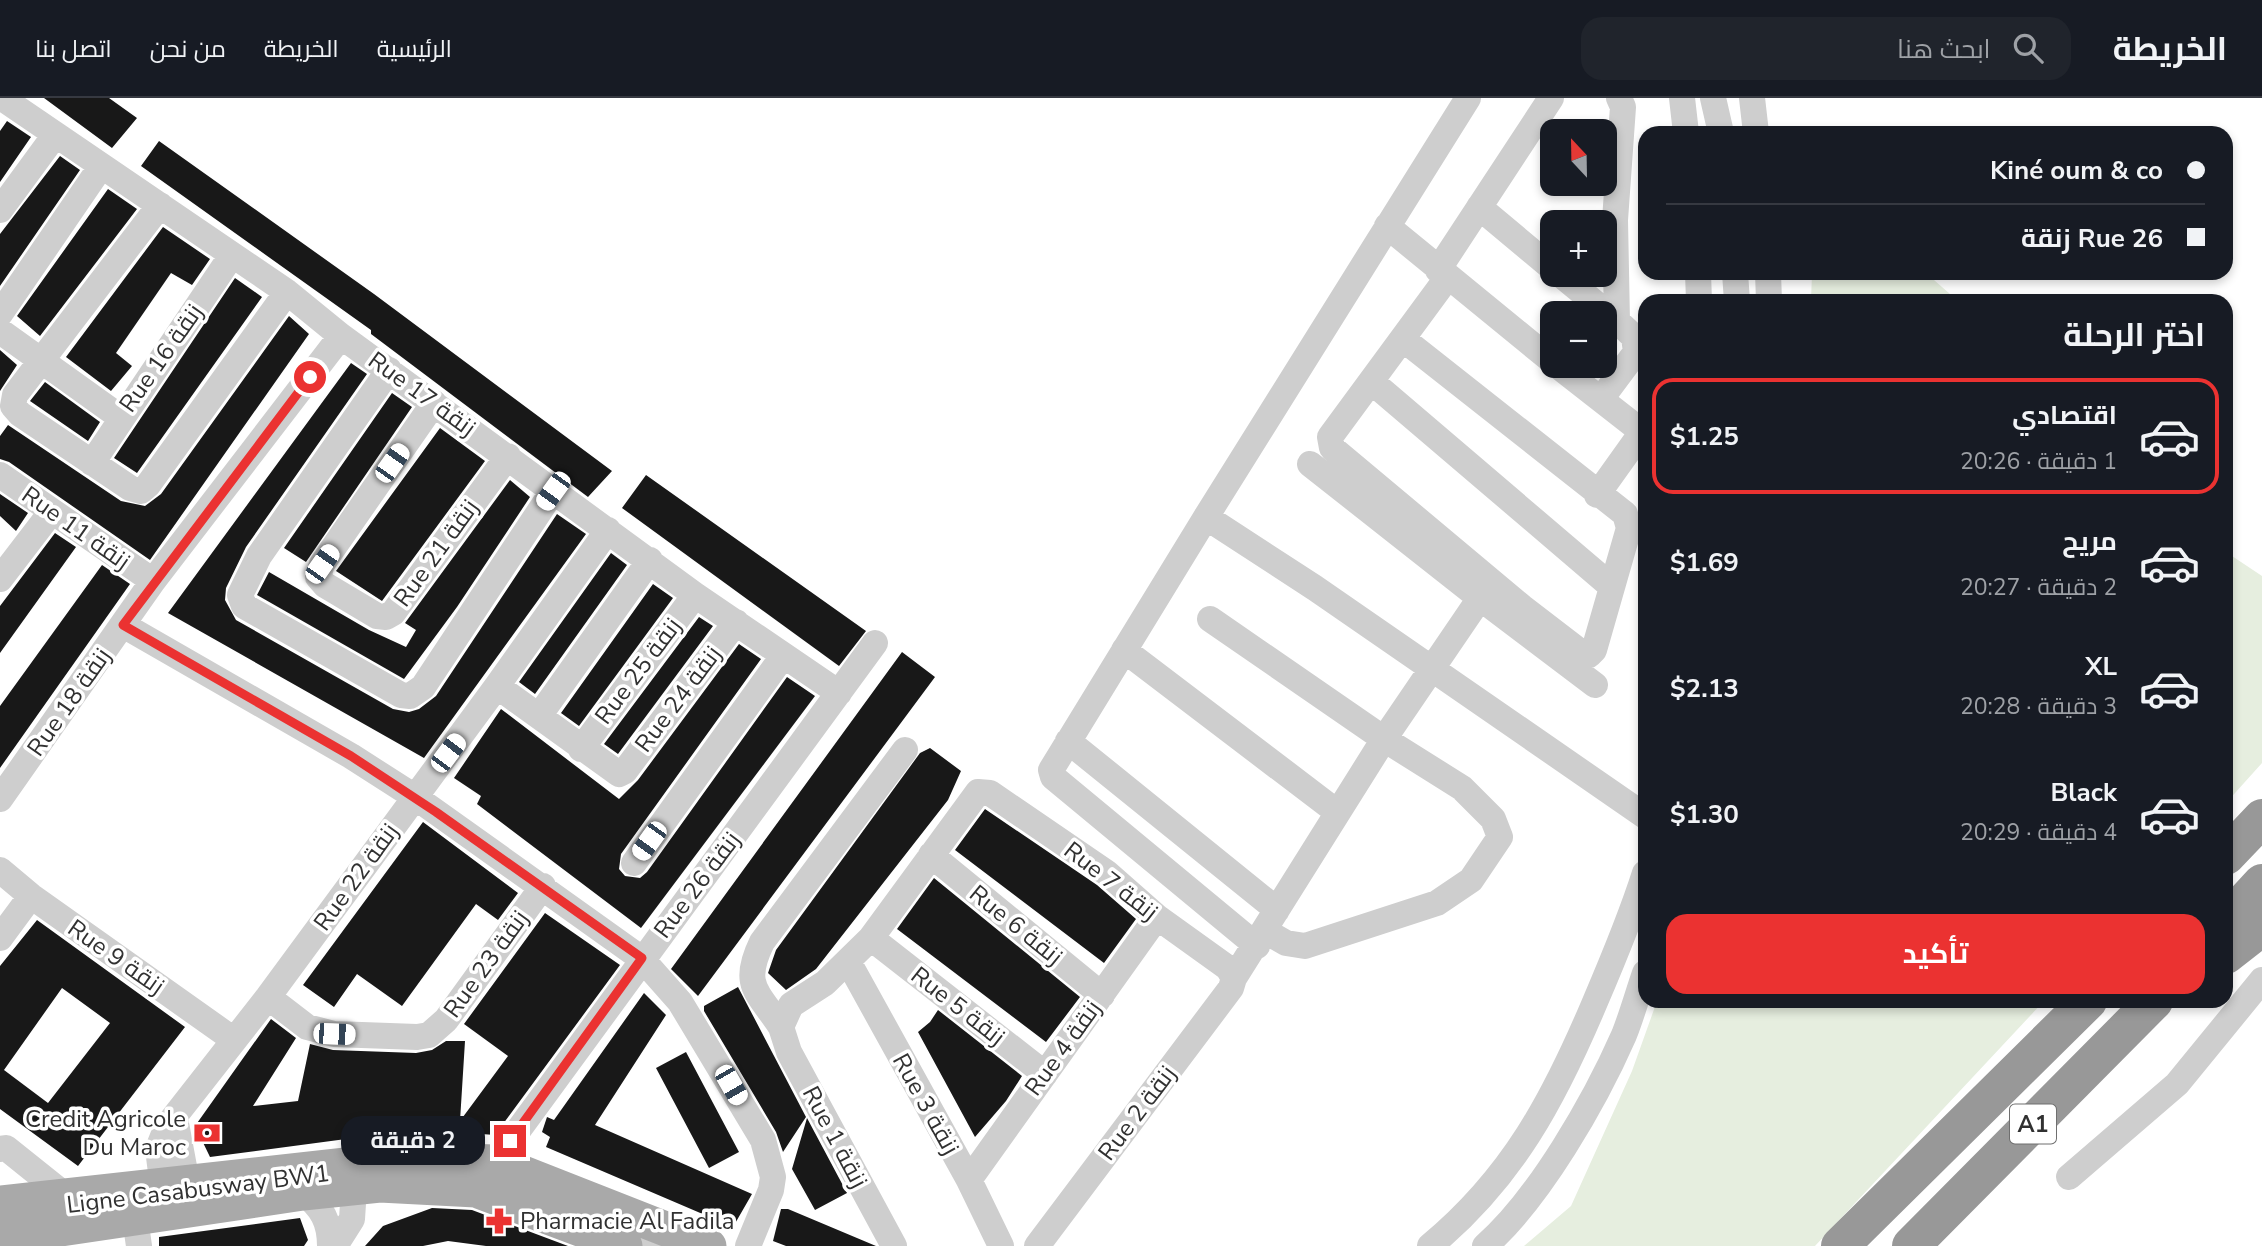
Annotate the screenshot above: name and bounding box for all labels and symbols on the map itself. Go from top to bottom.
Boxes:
north arrow [1540,119,1617,196]
street label: Rue 16 زنقة [112,297,210,419]
street label: Rue 17 زنقة [362,344,482,444]
route start [294,361,326,393]
car [372,440,413,486]
car [533,468,574,514]
street label: Rue 11 زنقة [15,479,137,577]
street label: Rue 21 زنقة [386,493,486,613]
car [302,541,343,587]
street label: Rue 25 زنقة [587,611,689,731]
street label: Rue 24 زنقة [627,639,729,759]
street label: Rue 18 زنقة [20,641,118,763]
car [427,730,470,776]
street label: Rue 22 زنقة [306,817,406,937]
car [629,818,670,864]
street label: Rue 26 زنقة [646,825,748,945]
street label: Rue 7 زنقة [1057,834,1165,928]
street label: Rue 6 زنقة [963,878,1069,972]
street label: Rue 23 زنقة [436,904,536,1024]
street label: Rue 9 زنقة [61,912,171,1002]
street label: Rue 5 زنقة [904,959,1012,1053]
street label: Rue 4 زنقة [1017,994,1109,1102]
car [313,1023,356,1045]
street label: Rue 3 زنقة [885,1048,967,1160]
street label: Rue 2 زنقة [1091,1059,1183,1167]
car [712,1062,751,1108]
street label: Rue 1 زنقة [795,1080,875,1194]
place label: Credit Agricole Du Maroc [25,1103,186,1163]
road number: A1 [2010,1105,2056,1144]
callout: 2 دقيقة [342,1116,486,1166]
bank icon: Credit Agricole Du Maroc [192,1118,222,1148]
route end [494,1125,526,1157]
street label: Ligne Casabusway BW1 [65,1157,331,1221]
place label: Pharmacie Al Fadila [520,1205,735,1237]
pharmacy icon: Pharmacie Al Fadila [484,1206,514,1236]

